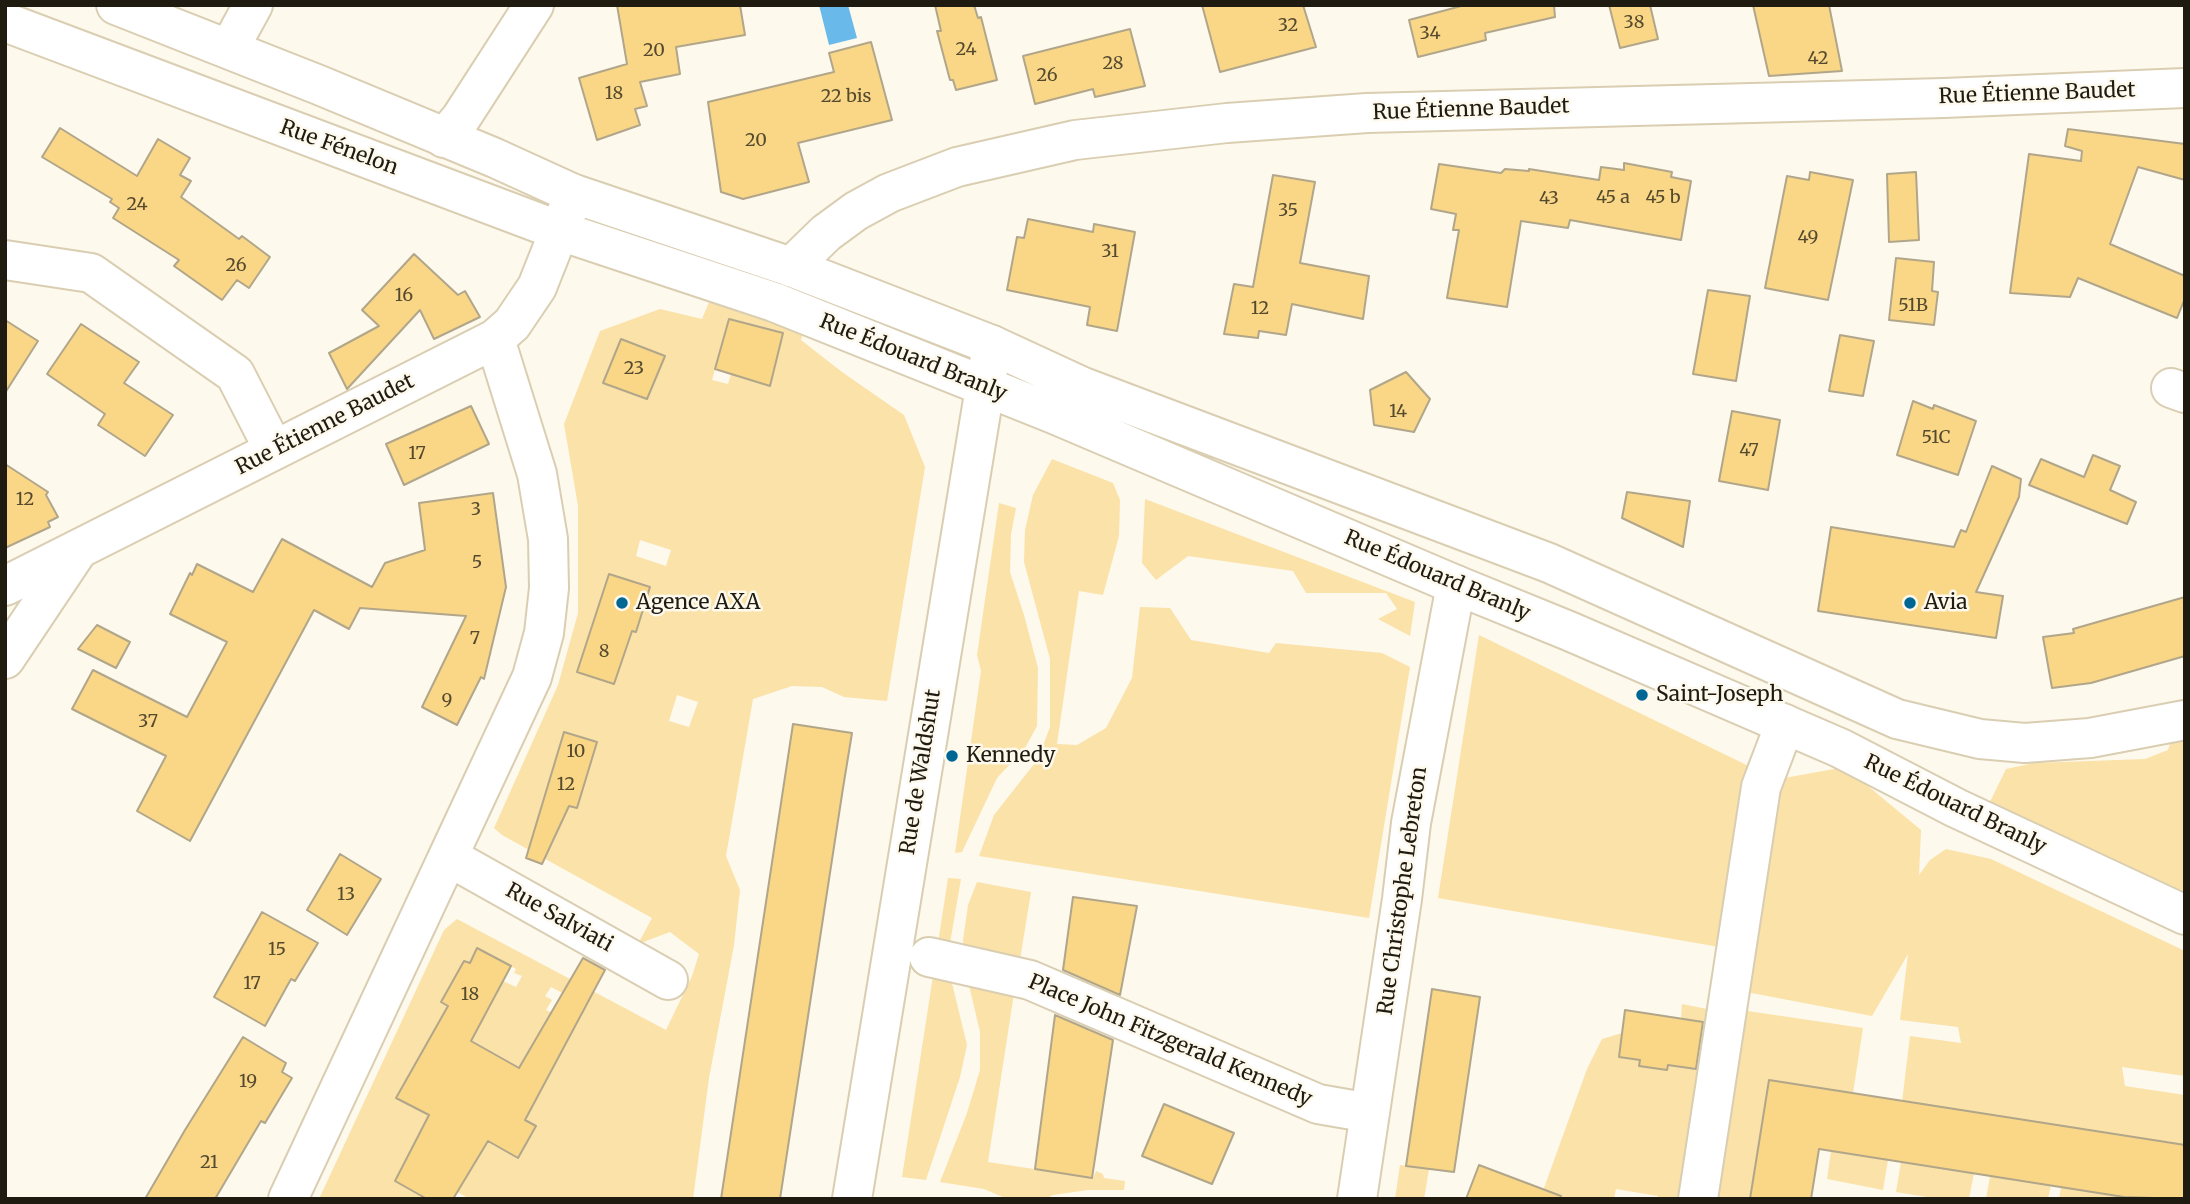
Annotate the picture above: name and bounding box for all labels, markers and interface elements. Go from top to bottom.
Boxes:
house number: 38 [1624,12,1644,34]
house number: 32 [1278,15,1298,37]
house number: 34 [1419,23,1441,45]
house number: 24 [955,39,977,61]
house number: 20 [643,40,665,62]
house number: 42 [1808,48,1828,70]
house number: 28 [1102,53,1124,75]
house number: 26 [1036,65,1058,87]
street label: Rue Étienne Baudet [1938,78,2136,110]
house number: 18 [605,83,623,105]
house number: 22 bis [821,86,871,108]
street label: Rue Étienne Baudet [1372,94,1570,126]
street label: Rue Fénelon [277,115,401,181]
house number: 20 [745,130,767,152]
house number: 45 a [1596,187,1630,209]
house number: 45 b [1645,187,1681,209]
house number: 43 [1539,188,1559,210]
house number: 24 [126,194,148,216]
house number: 35 [1278,200,1298,222]
house number: 49 [1798,227,1818,249]
house number: 31 [1101,241,1119,263]
house number: 26 [225,255,247,277]
house number: 16 [395,285,413,307]
house number: 51B [1898,295,1928,317]
house number: 12 [1251,298,1269,320]
street label: Rue Édouard Branly [816,309,1010,407]
house number: 23 [624,358,644,380]
street label: Rue Étienne Baudet [232,369,418,481]
house number: 14 [1389,401,1407,423]
house number: 51C [1921,427,1951,449]
house number: 47 [1739,440,1759,462]
house number: 17 [408,443,426,465]
house number: 12 [16,489,34,511]
house number: 3 [471,499,481,521]
street label: Rue Édouard Branly [1340,525,1534,627]
house number: 5 [472,552,482,574]
place label: Agence AXA [636,590,760,616]
place label: Avia [1924,590,1967,616]
marker: Agence AXA [614,595,630,611]
marker: Avia [1902,595,1918,611]
house number: 7 [470,628,480,650]
house number: 8 [599,641,609,663]
place label: Saint-Joseph [1656,682,1783,708]
street label: Rue de Waldshut [895,687,947,857]
marker: Saint-Joseph [1634,687,1650,703]
house number: 9 [442,690,452,712]
house number: 37 [138,711,158,733]
house number: 10 [567,741,585,763]
place label: Kennedy [966,743,1055,769]
marker: Kennedy [944,748,960,764]
street label: Rue Édouard Branly [1860,750,2050,860]
street label: Rue Christophe Lebreton [1373,765,1433,1017]
house number: 12 [557,774,575,796]
street label: Rue Salviati [501,878,617,958]
house number: 13 [337,884,355,906]
house number: 15 [268,939,286,961]
street label: Place John Fitzgerald Kennedy [1024,970,1316,1112]
house number: 17 [243,973,261,995]
house number: 18 [461,984,479,1006]
house number: 19 [239,1071,257,1093]
house number: 21 [200,1152,218,1174]

